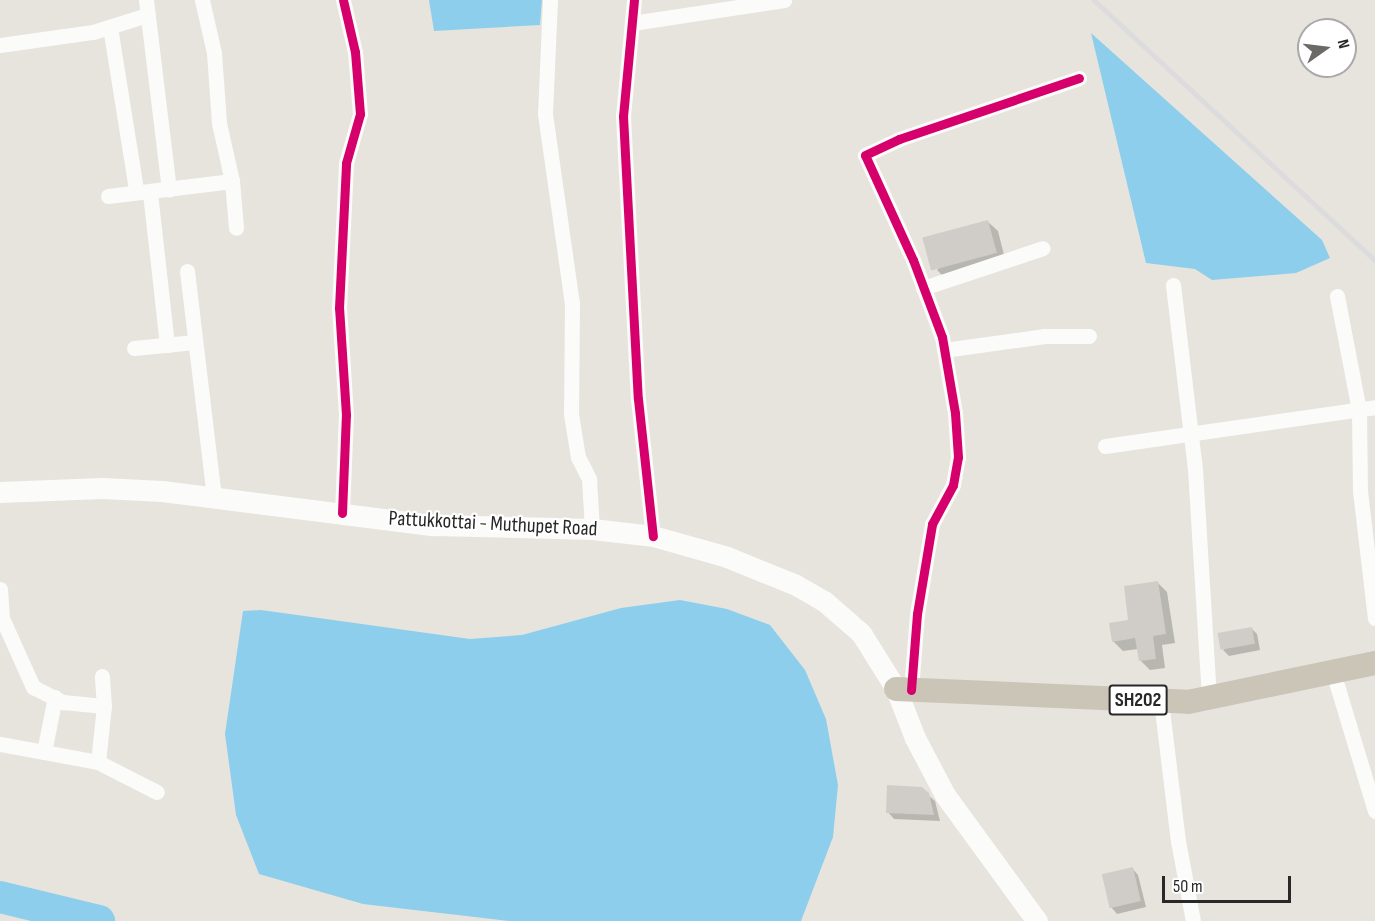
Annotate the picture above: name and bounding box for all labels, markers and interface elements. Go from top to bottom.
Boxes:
north arrow [1297,18,1357,78]
text: N [1333,38,1353,50]
street label: Pattukkottai - Muthupet Road [388,506,598,542]
road number: SH202 [1108,683,1168,717]
scale bar [1165,864,1294,902]
text: 50 m [1173,876,1203,897]

